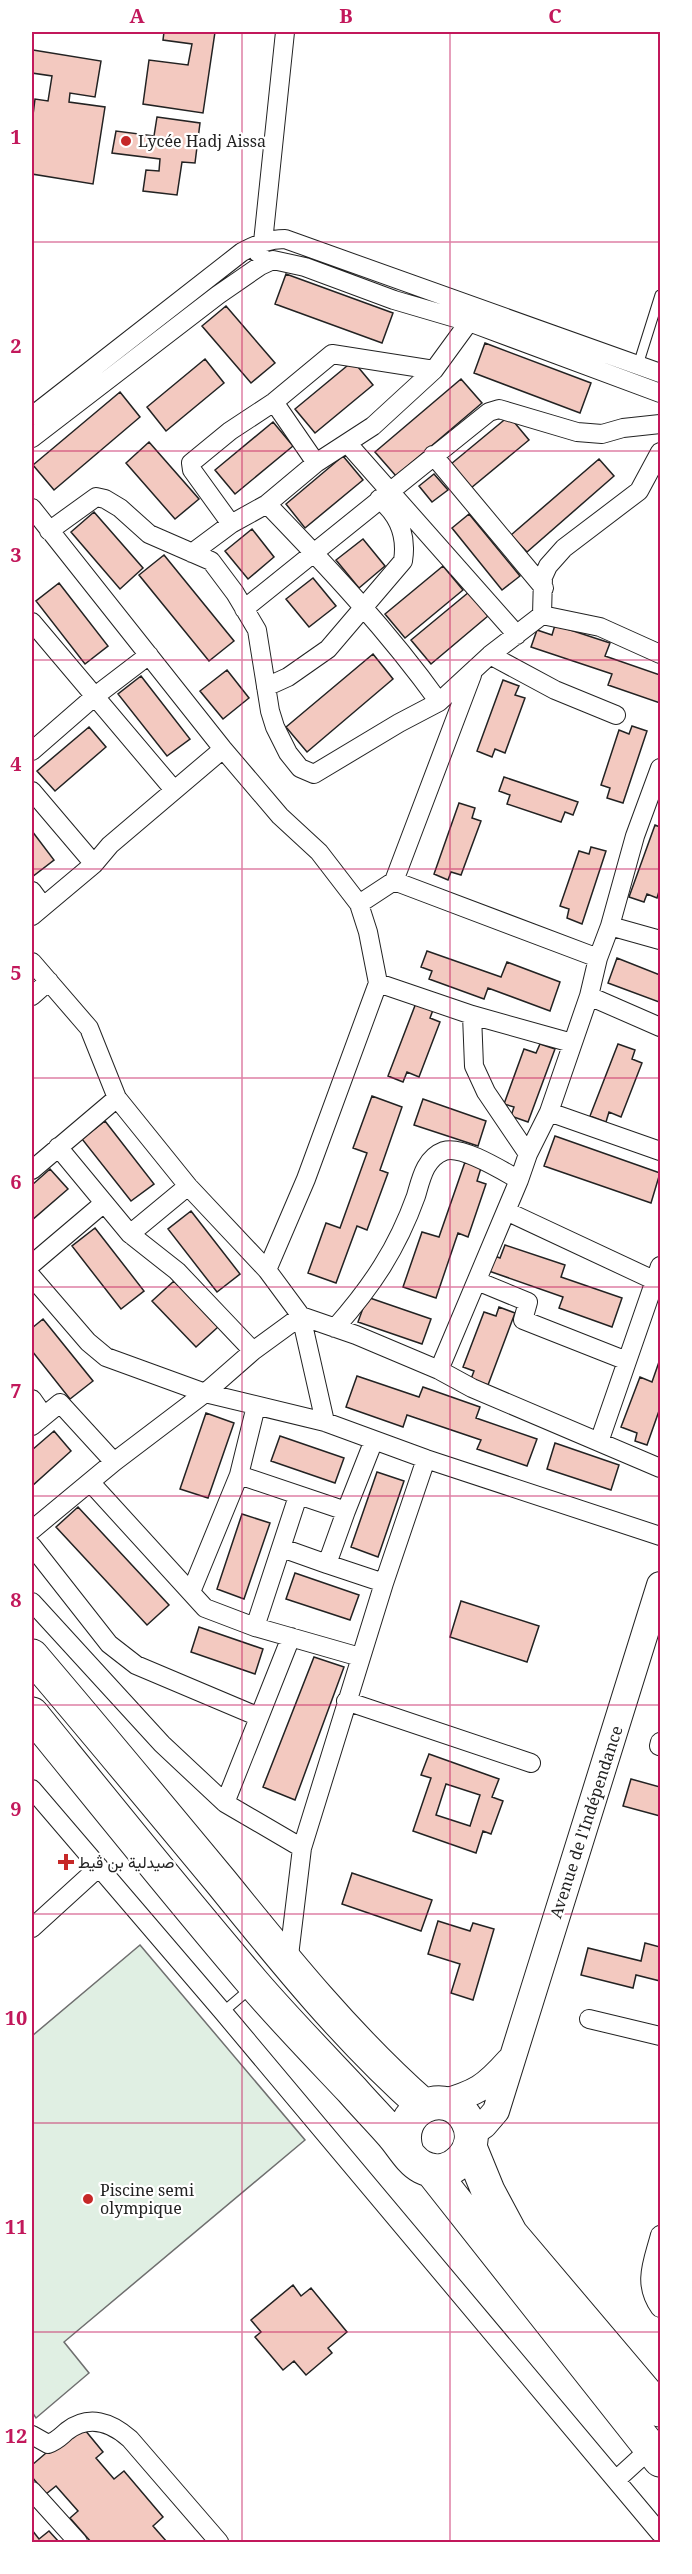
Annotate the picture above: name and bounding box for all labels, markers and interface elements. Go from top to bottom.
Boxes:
text: A [129,2,145,29]
text: B [339,2,353,29]
text: C [548,2,562,29]
text: 1 [10,123,22,150]
place label: Lycée Hadj Aissa [138,130,266,152]
marker: Lycée Hadj Aissa [119,134,133,148]
text: 2 [10,332,22,359]
text: 3 [10,541,22,568]
text: 4 [10,750,22,777]
text: 5 [10,959,22,986]
text: 6 [10,1168,22,1195]
text: 7 [10,1377,22,1404]
text: 8 [10,1586,22,1613]
street label: Avenue de l'Indépendance [544,1723,628,1921]
text: 9 [10,1795,22,1822]
place label: صيدلية بن ڤيط [78,1851,174,1873]
marker: صيدلية بن ڤيط [59,1855,73,1869]
text: 10 [5,2004,27,2031]
place label: Piscine semi olympique [100,2179,194,2219]
marker: Piscine semi olympique [81,2192,95,2206]
text: 11 [5,2213,27,2240]
text: 12 [5,2422,27,2449]

